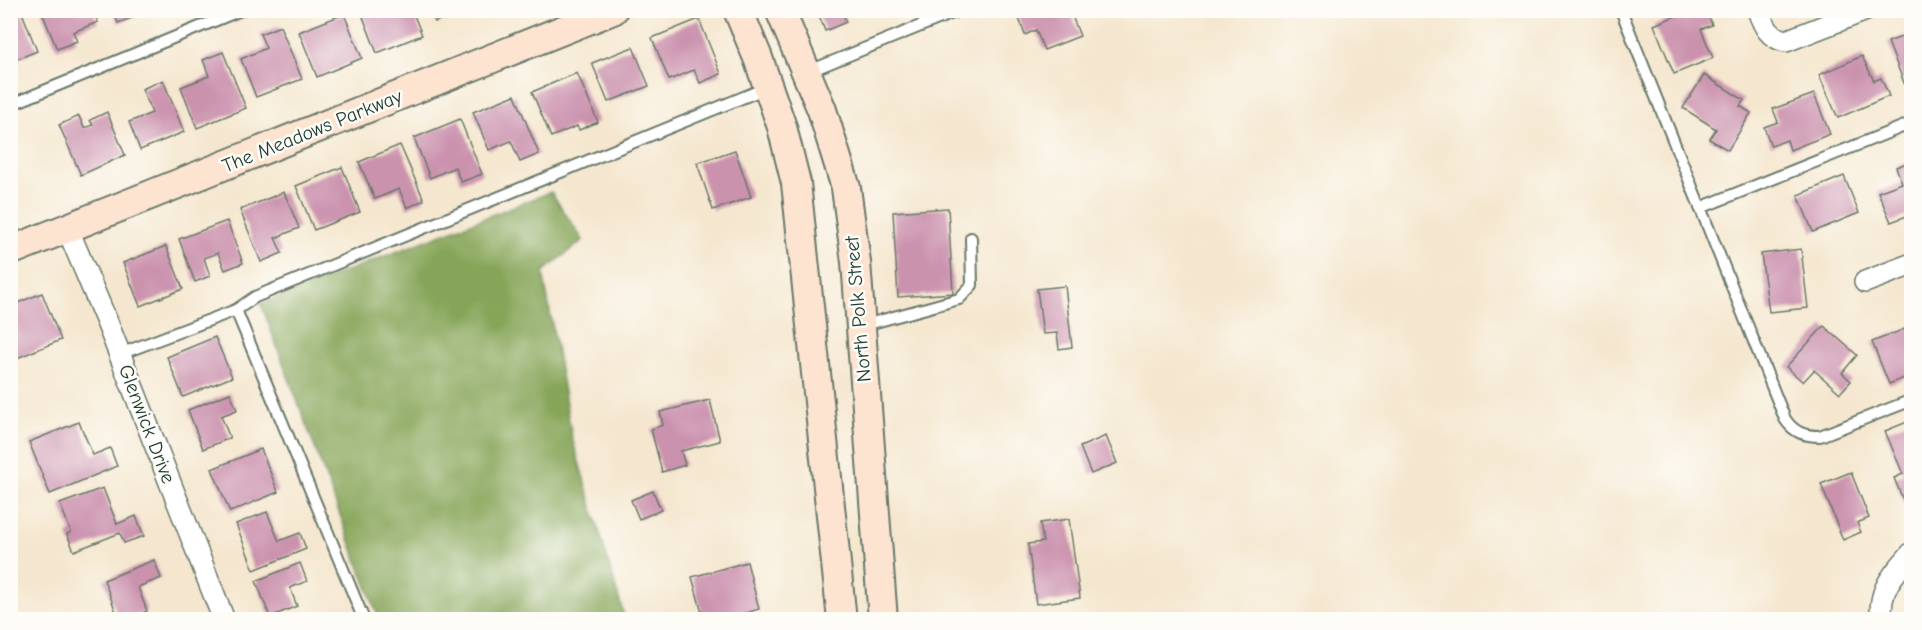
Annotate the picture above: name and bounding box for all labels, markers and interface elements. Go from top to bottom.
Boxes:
street label: The Meadows Parkway [219,84,405,178]
street label: North Polk Street [840,234,876,383]
street label: Glenwick Drive [114,361,180,487]

